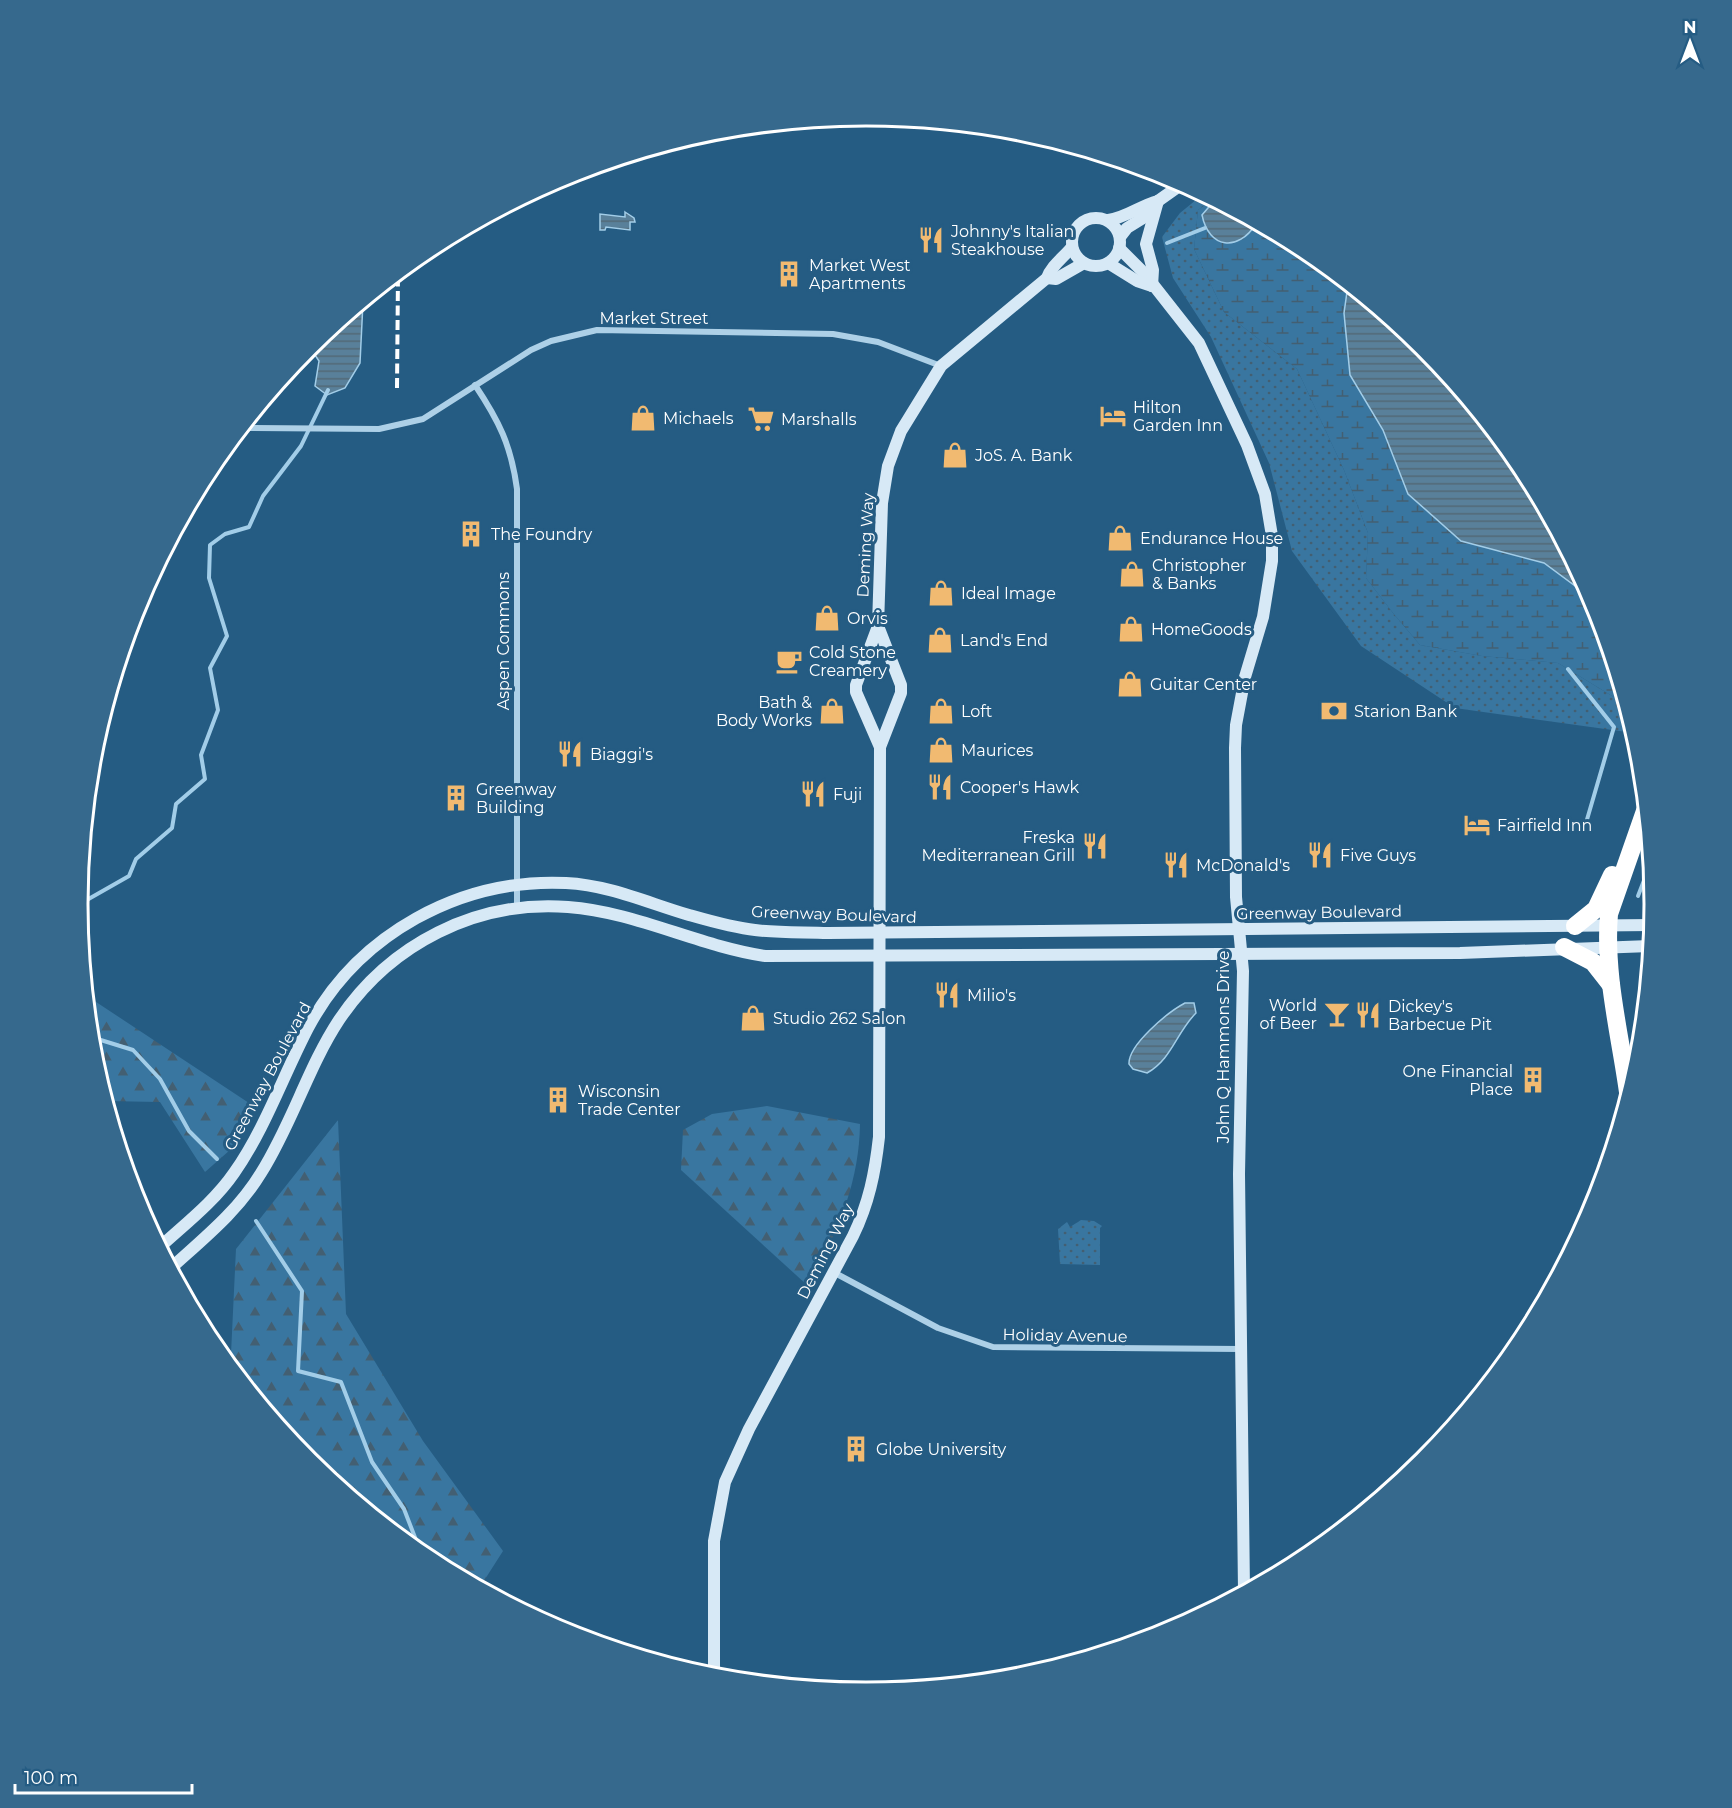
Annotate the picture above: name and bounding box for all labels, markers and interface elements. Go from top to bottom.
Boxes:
north arrow [1660,12,1720,72]
text: N [1684,18,1696,37]
place label: Johnny's Italian Steakhouse [950,222,1074,259]
restaurant icon: Johnny's Italian Steakhouse [916,225,946,255]
place label: Market West Apartments [809,256,911,293]
building icon: Market West Apartments [774,259,804,289]
street label: Market Street [600,309,709,328]
place label: Hilton Garden Inn [1133,398,1223,435]
hotel icon: Hilton Garden Inn [1098,401,1128,431]
shop icon: Michaels [628,403,658,433]
supermarket icon: Marshalls [746,404,776,434]
place label: Michaels [663,409,734,428]
place label: Marshalls [781,410,857,429]
shop icon: JoS. A. Bank [940,440,970,470]
place label: JoS. A. Bank [974,446,1073,465]
street label: Deming Way [853,492,878,598]
building icon: The Foundry [456,519,486,549]
shop icon: Endurance House [1105,523,1135,553]
place label: The Foundry [491,525,592,544]
place label: Endurance House [1140,529,1283,548]
place label: Christopher & Banks [1152,556,1247,593]
shop icon: Christopher & Banks [1117,559,1147,589]
street label: Aspen Commons [494,572,513,710]
shop icon: Ideal Image [926,578,956,608]
place label: Ideal Image [961,584,1056,603]
shop icon: Orvis [812,603,842,633]
place label: Orvis [847,609,888,628]
shop icon: HomeGoods [1116,614,1146,644]
place label: HomeGoods [1151,620,1252,639]
shop icon: Land's End [925,625,955,655]
place label: Land's End [960,631,1048,650]
place label: Cold Stone Creamery [809,643,896,680]
cafe icon: Cold Stone Creamery [774,646,804,676]
shop icon: Guitar Center [1115,669,1145,699]
place label: Guitar Center [1150,675,1257,694]
place label: Bath & Body Works [716,693,812,730]
shop icon: Bath & Body Works [817,696,847,726]
shop icon: Loft [926,696,956,726]
bank icon: Starion Bank [1319,696,1349,726]
place label: Loft [961,702,993,721]
place label: Starion Bank [1354,702,1457,721]
shop icon: Maurices [926,735,956,765]
restaurant icon: Biaggi's [555,739,585,769]
place label: Maurices [961,741,1034,760]
place label: Biaggi's [590,745,653,764]
restaurant icon: Cooper's Hawk [925,772,955,802]
place label: Cooper's Hawk [960,778,1080,797]
restaurant icon: Fuji [798,779,828,809]
place label: Greenway Building [476,780,556,817]
building icon: Greenway Building [441,783,471,813]
place label: Fuji [833,785,862,804]
hotel icon: Fairfield Inn [1462,810,1492,840]
place label: Fairfield Inn [1497,816,1592,835]
place label: Freska Mediterranean Grill [921,828,1075,865]
restaurant icon: Freska Mediterranean Grill [1080,831,1110,861]
restaurant icon: Five Guys [1305,840,1335,870]
place label: Five Guys [1340,846,1416,865]
restaurant icon: McDonald's [1161,850,1191,880]
place label: McDonald's [1196,856,1290,875]
street label: Greenway Boulevard [751,902,917,927]
street label: Greenway Boulevard [1236,902,1402,923]
street label: John Q Hammons Drive [1214,951,1233,1144]
restaurant icon: Milio's [932,980,962,1010]
place label: Milio's [967,986,1016,1005]
place label: World of Beer [1260,996,1317,1033]
place label: Dickey's Barbecue Pit [1388,997,1493,1034]
street label: Greenway Boulevard [220,999,315,1154]
bar icon: World of Beer [1322,999,1352,1029]
restaurant icon: Dickey's Barbecue Pit [1353,1000,1383,1030]
shop icon: Studio 262 Salon [738,1003,768,1033]
place label: Studio 262 Salon [773,1009,906,1028]
place label: One Financial Place [1402,1062,1513,1099]
building icon: One Financial Place [1518,1065,1548,1095]
place label: Wisconsin Trade Center [578,1082,681,1119]
building icon: Wisconsin Trade Center [543,1085,573,1115]
street label: Deming Way [793,1200,858,1302]
street label: Holiday Avenue [1002,1325,1128,1346]
building icon: Globe University [841,1434,871,1464]
place label: Globe University [876,1440,1007,1459]
scale bar [15,1757,192,1795]
text: 100 m [24,1767,78,1789]

